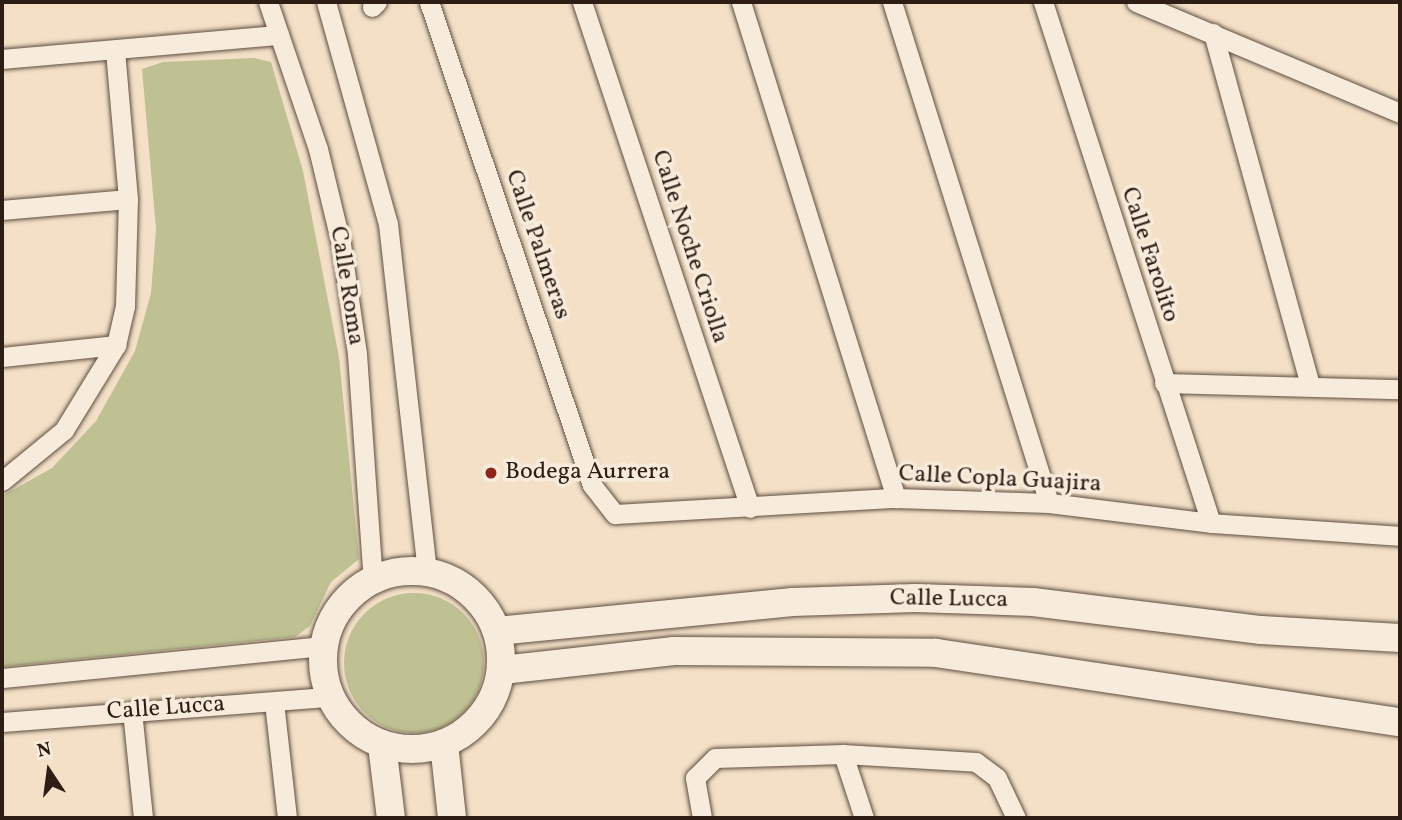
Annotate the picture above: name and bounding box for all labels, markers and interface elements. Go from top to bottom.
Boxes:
street label: Calle Noche Criolla [644,147,734,347]
street label: Calle Palmeras [498,167,576,323]
street label: Calle Farolito [1114,184,1184,326]
street label: Calle Roma [322,224,370,348]
place label: Bodega Aurrera [505,459,670,487]
street label: Calle Copla Guajira [898,460,1102,500]
marker: Bodega Aurrera [483,465,499,481]
street label: Calle Lucca [889,585,1009,615]
street label: Calle Lucca [106,691,226,727]
north arrow [14,736,84,806]
text: N [35,736,54,765]

